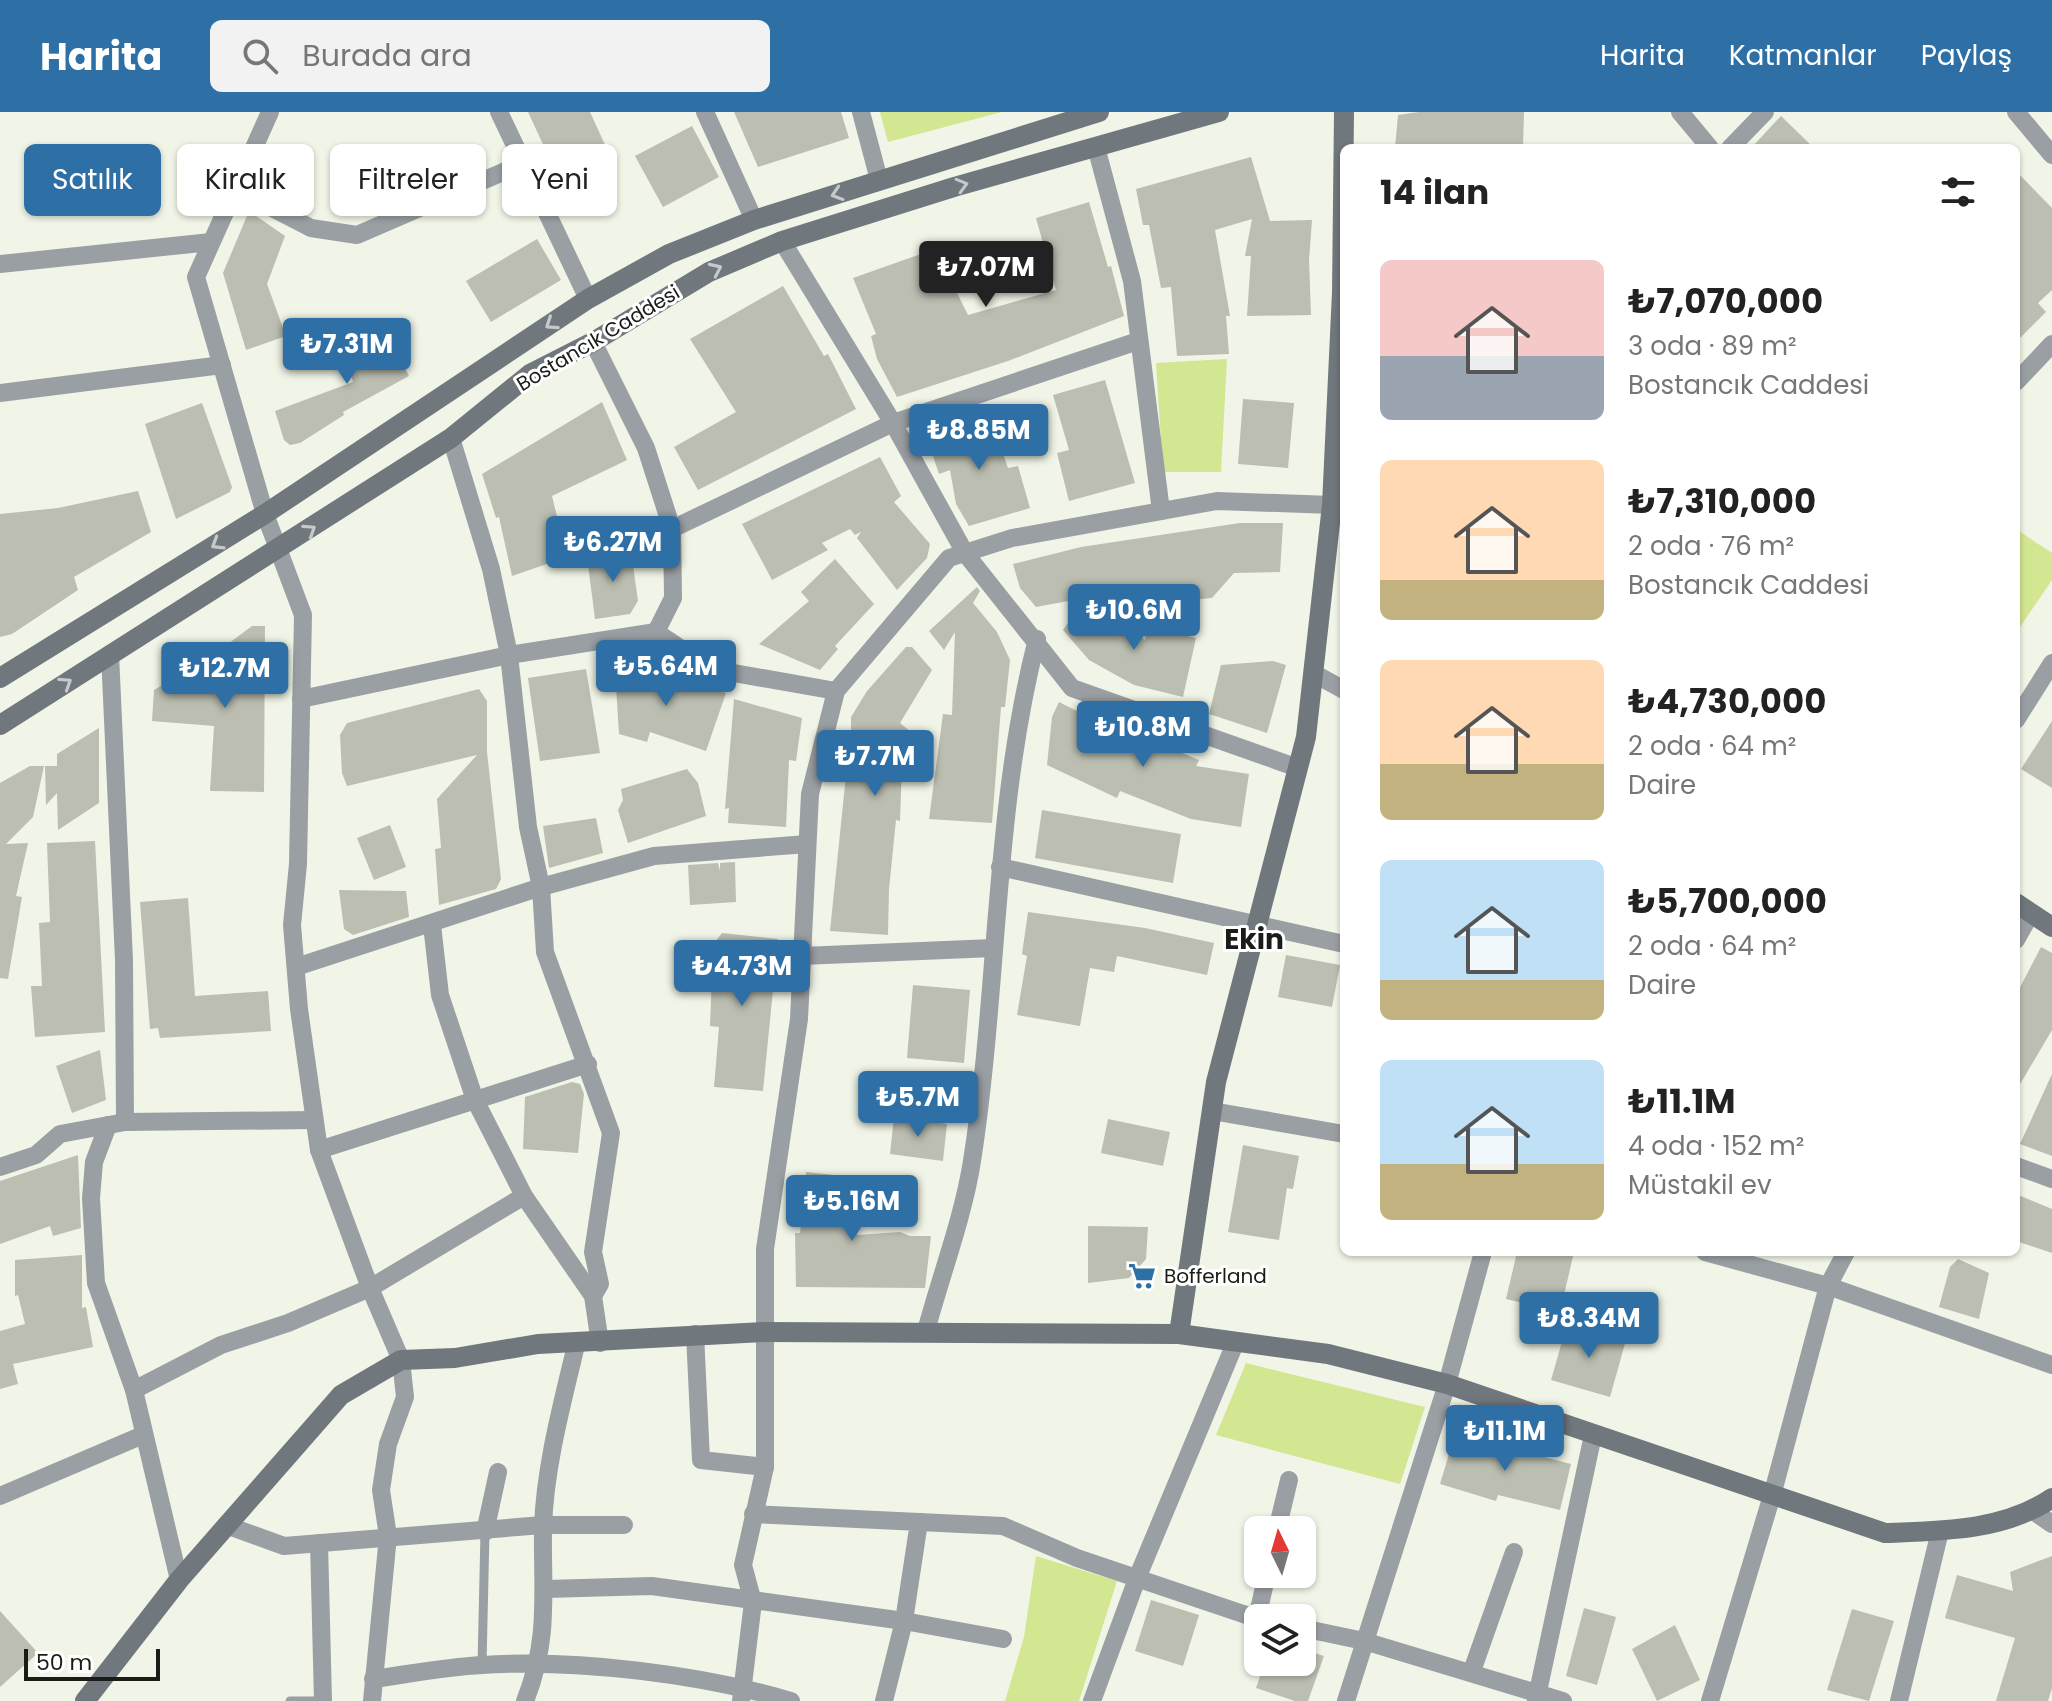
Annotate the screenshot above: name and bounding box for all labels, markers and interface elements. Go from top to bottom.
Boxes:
search box [210,20,770,92]
text: Harita [40,30,162,83]
icon: search [238,34,282,78]
text: Burada ara [302,34,472,77]
text: Harita [1600,36,1685,75]
text: Katmanlar [1729,36,1877,75]
text: Paylaş [1921,36,2012,75]
chip: Satılık [24,144,161,216]
chip: Kiralık [177,144,314,216]
chip: Filtreler [330,144,486,216]
chip: Yeni [502,144,617,216]
text: 14 ilan [1380,168,1489,216]
icon: filters [1936,170,1980,214]
one-way arrow [954,178,968,194]
one-way arrow [831,184,845,200]
pin: ₺7.07M [921,241,1051,309]
text: ₺7.07M [937,249,1035,285]
one-way arrow [708,263,722,279]
text: ₺7,070,000 [1628,277,1823,325]
street label: Bostancık Caddesi [511,278,685,398]
icon: home [1444,292,1540,388]
one-way arrow [545,314,560,329]
pin: ₺7.31M [282,318,412,386]
text: ₺7.31M [301,326,393,362]
text: 3 oda · 89 m² [1628,328,1797,364]
text: Bostancık Caddesi [1628,367,1869,403]
pin: ₺8.85M [914,404,1044,472]
text: ₺8.85M [927,412,1031,448]
text: ₺7,310,000 [1628,477,1816,525]
icon: home [1444,492,1540,588]
pin: ₺6.27M [548,516,678,584]
text: ₺6.27M [564,524,662,560]
one-way arrow [301,525,315,540]
text: 2 oda · 76 m² [1628,528,1794,564]
one-way arrow [211,534,226,549]
text: Bostancık Caddesi [1628,567,1869,603]
pin: ₺10.6M [1069,584,1199,652]
text: ₺10.6M [1086,592,1182,628]
pin: ₺5.64M [601,640,731,708]
pin: ₺12.7M [160,642,290,710]
text: ₺5.64M [614,648,718,684]
text: ₺12.7M [179,650,271,686]
one-way arrow [57,677,71,692]
text: ₺4,730,000 [1628,677,1826,725]
icon: home [1444,692,1540,788]
pin: ₺10.8M [1078,701,1208,769]
text: ₺10.8M [1095,709,1191,745]
text: 2 oda · 64 m² [1628,728,1796,764]
pin: ₺7.7M [819,730,931,798]
text: ₺7.7M [835,738,915,774]
text: Daire [1628,767,1696,803]
text: ₺5,700,000 [1628,877,1827,925]
icon: home [1444,892,1540,988]
district label: Ekin [1224,920,1284,959]
text: 2 oda · 64 m² [1628,928,1796,964]
pin: ₺4.73M [677,940,807,1008]
text: ₺4.73M [692,948,792,984]
text: Daire [1628,967,1696,1003]
pin: ₺5.7M [862,1071,974,1139]
text: ₺11.1M [1628,1077,1736,1125]
text: ₺5.7M [876,1079,960,1115]
icon: home [1444,1092,1540,1188]
text: 4 oda · 152 m² [1628,1128,1804,1164]
text: Müstakil ev [1628,1167,1771,1203]
pin: ₺5.16M [787,1175,917,1243]
text: ₺5.16M [804,1183,900,1219]
supermarket icon: Bofferland [1127,1261,1157,1291]
place label: Bofferland [1164,1262,1267,1290]
pin: ₺8.34M [1524,1292,1654,1360]
text: ₺8.34M [1537,1300,1641,1336]
pin: ₺11.1M [1440,1405,1570,1473]
text: ₺11.1M [1464,1413,1546,1449]
north arrow [1244,1516,1316,1588]
map controls [1244,1516,1316,1676]
button: layers [1244,1604,1316,1676]
scale bar [24,1645,160,1681]
text: 50 m [36,1647,92,1678]

